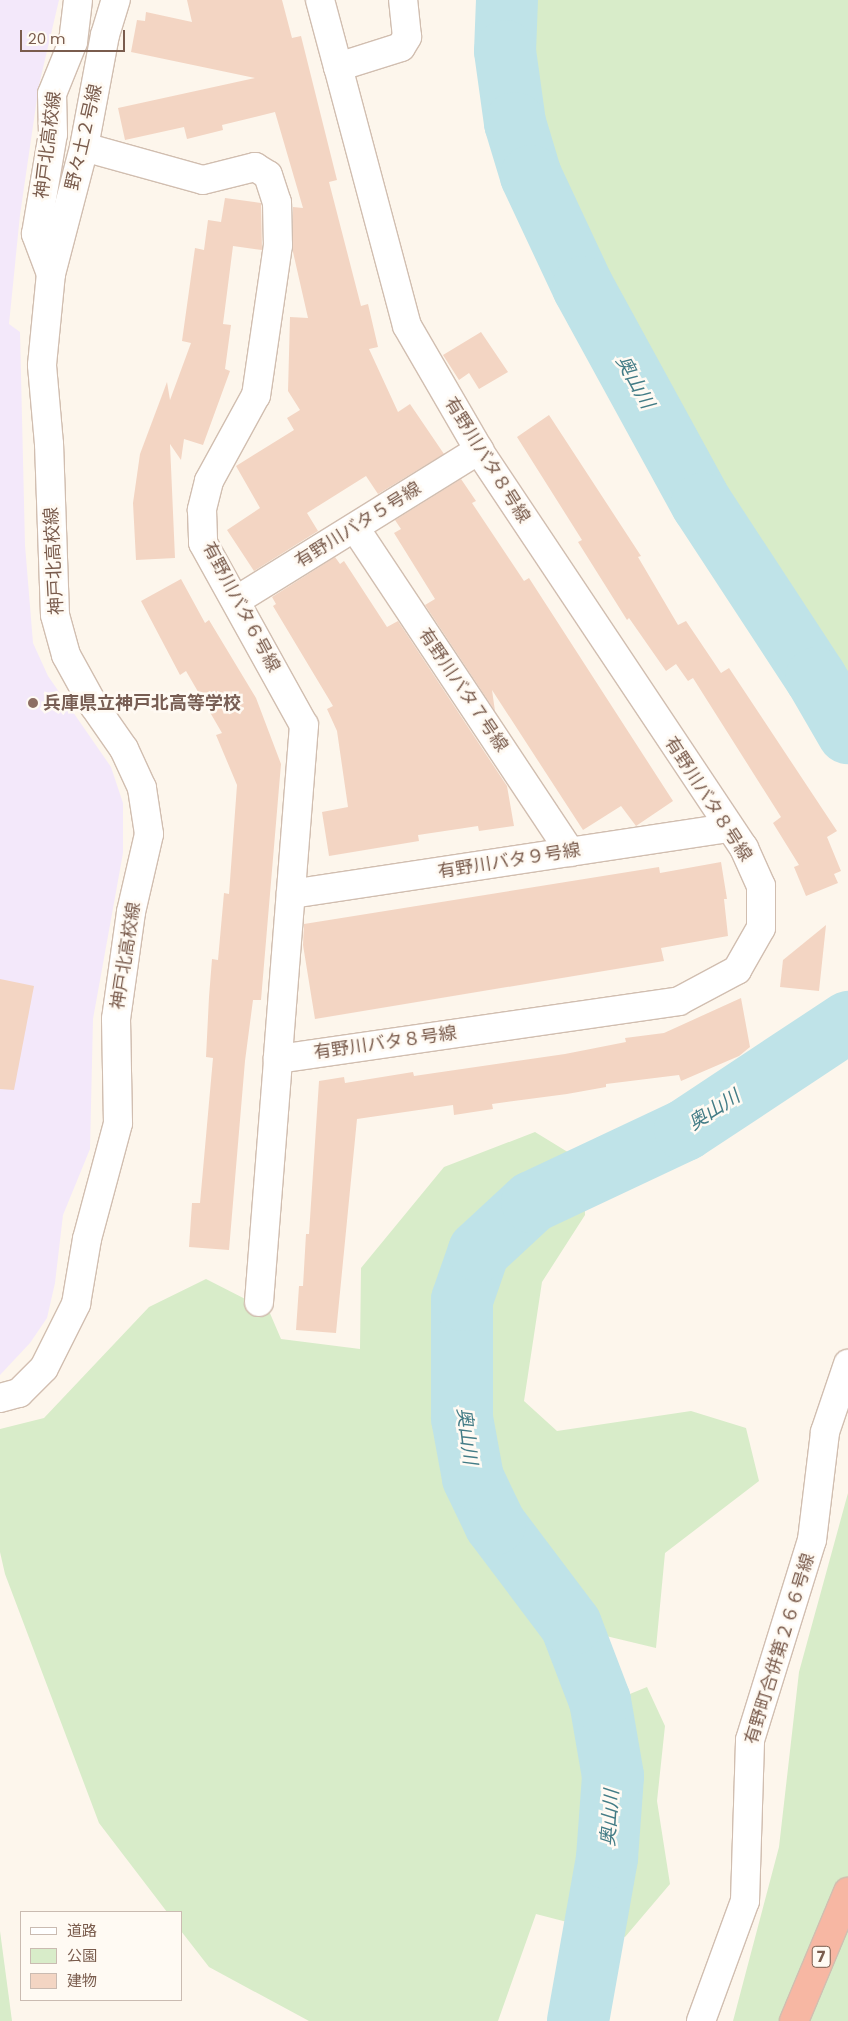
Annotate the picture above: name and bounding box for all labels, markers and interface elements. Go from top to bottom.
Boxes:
scale bar [22,20,128,52]
text: 20 m [28,28,66,49]
street label: 野々土２号線 [61,82,107,192]
street label: 神戸北高校線 [31,90,65,200]
water label: 奥山川 [611,352,659,412]
street label: 有野川バタ８号線 [440,393,534,527]
street label: 有野川バタ５号線 [291,478,425,572]
street label: 神戸北高校線 [40,507,68,615]
street label: 有野川バタ６号線 [198,538,284,676]
street label: 有野川バタ７号線 [414,624,512,756]
place label: 兵庫県立神戸北高等学校 [43,692,241,714]
marker: 兵庫県立神戸北高等学校 [27,697,39,709]
street label: 有野川バタ８号線 [660,733,756,865]
street label: 有野川バタ９号線 [436,839,582,883]
street label: 神戸北高校線 [107,901,145,1011]
street label: 有野川バタ８号線 [312,1022,458,1064]
water label: 奥山川 [684,1085,744,1135]
water label: 奥山川 [452,1406,482,1466]
street label: 有野町合併第２６６号線 [741,1551,819,1747]
water label: 奥山川 [597,1789,623,1847]
legend [20,1911,182,2001]
text: 道路 [67,1920,97,1941]
road number: 7 [811,1944,831,1970]
text: 公園 [67,1945,97,1966]
text: 建物 [67,1970,97,1991]

